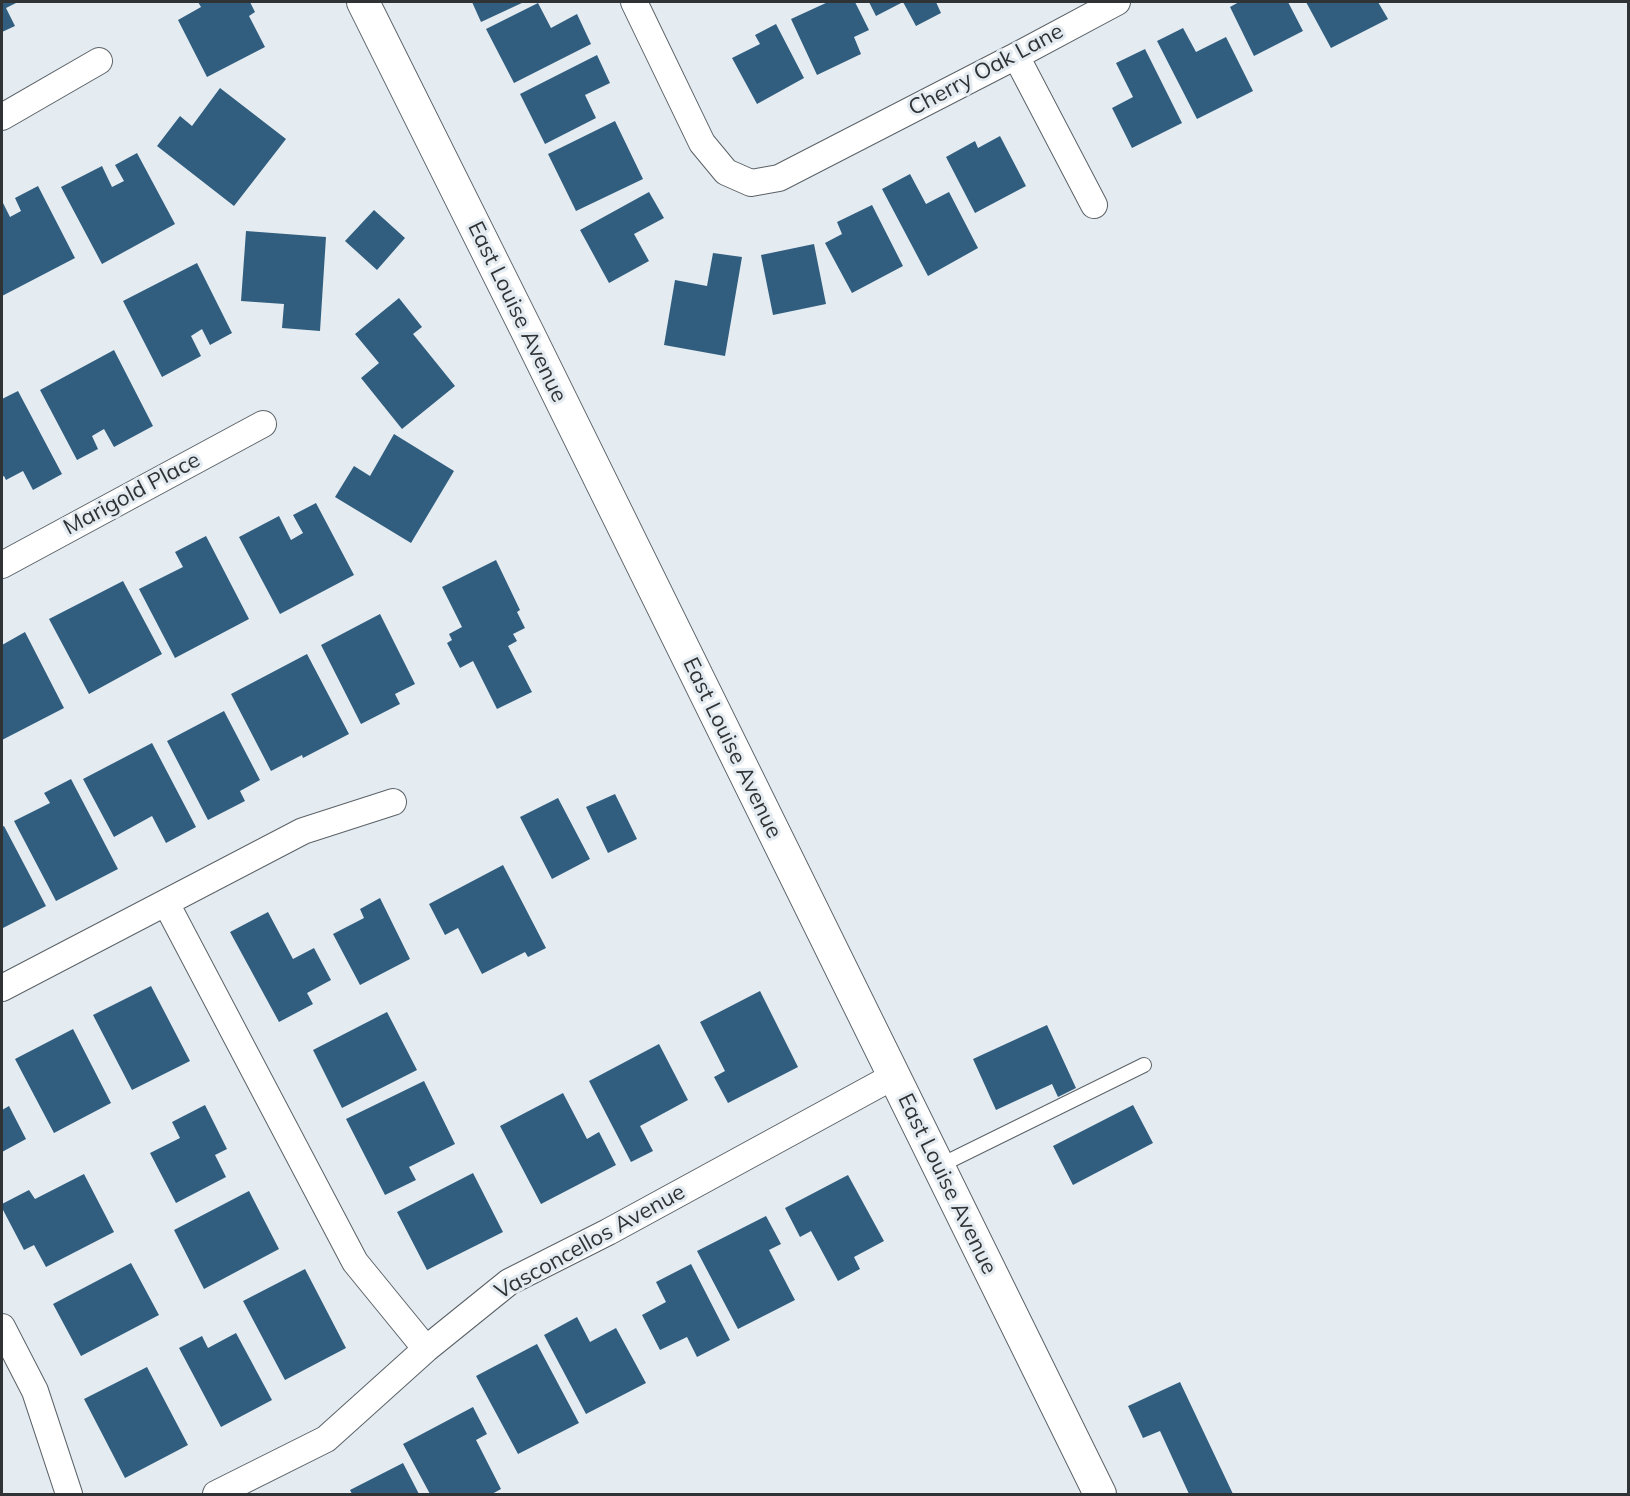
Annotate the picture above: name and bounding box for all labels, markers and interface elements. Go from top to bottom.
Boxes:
street label: Cherry Oak Lane [904,18,1068,122]
street label: East Louise Avenue [462,217,572,407]
street label: Marigold Place [59,447,205,541]
street label: East Louise Avenue [677,653,787,843]
street label: East Louise Avenue [892,1089,1002,1279]
street label: Vasconcellos Avenue [490,1179,690,1305]

